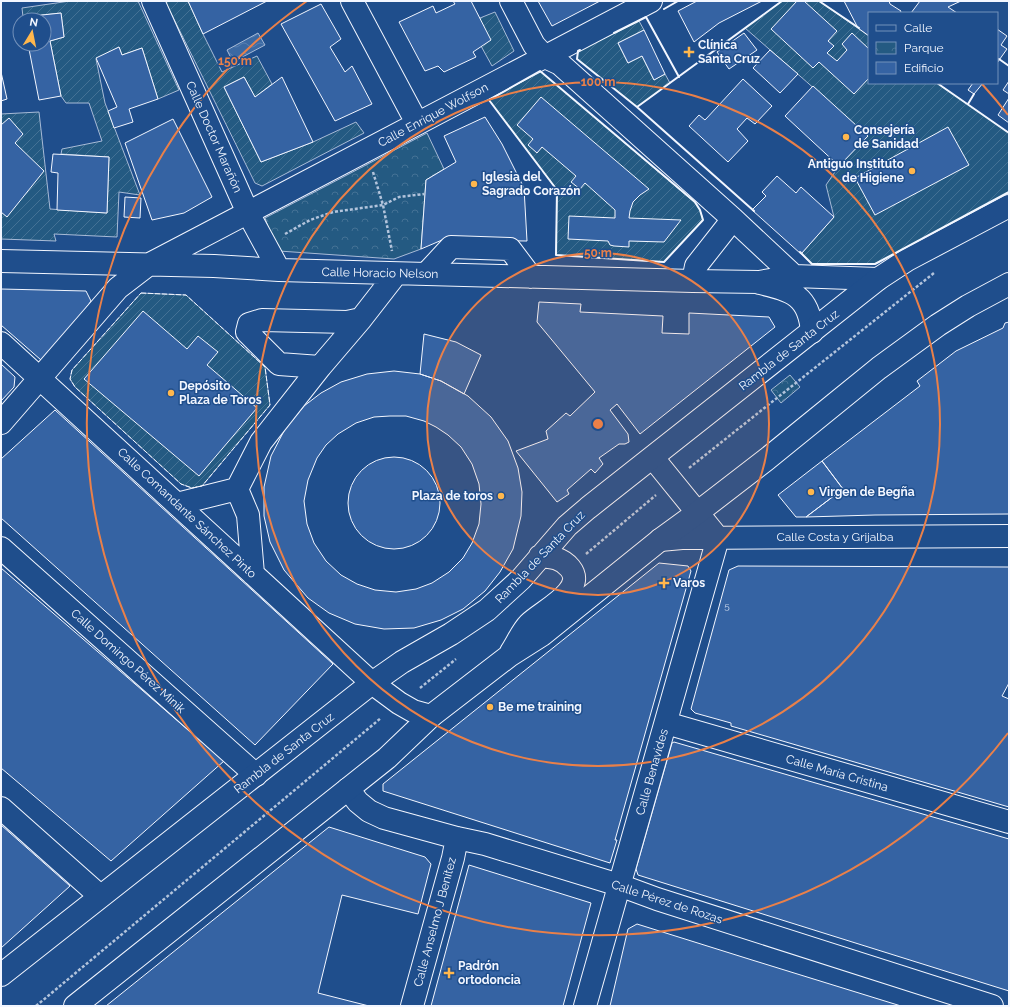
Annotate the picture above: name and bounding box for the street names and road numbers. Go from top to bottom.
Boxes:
street label: Calle Doctor Marañón [183,79,245,195]
street label: Calle Enrique Wolfson [376,80,490,150]
street label: Calle Horacio Nelson [321,265,439,281]
street label: Rambla de Santa Cruz [736,307,842,393]
street label: Calle Comandante Sánchez Pinto [115,445,259,581]
street label: Rambla de Santa Cruz [492,508,588,606]
street label: Calle Costa y Grijalba [777,530,893,544]
street label: Calle Domingo Pérez Minik [68,606,188,716]
street label: Rambla de Santa Cruz [231,710,337,796]
street label: Calle Benavides [633,727,671,817]
street label: Calle María Cristina [784,752,890,794]
street label: Calle Anselmo J Benítez [411,856,459,988]
street label: Calle Pérez de Rozas [610,877,725,927]

